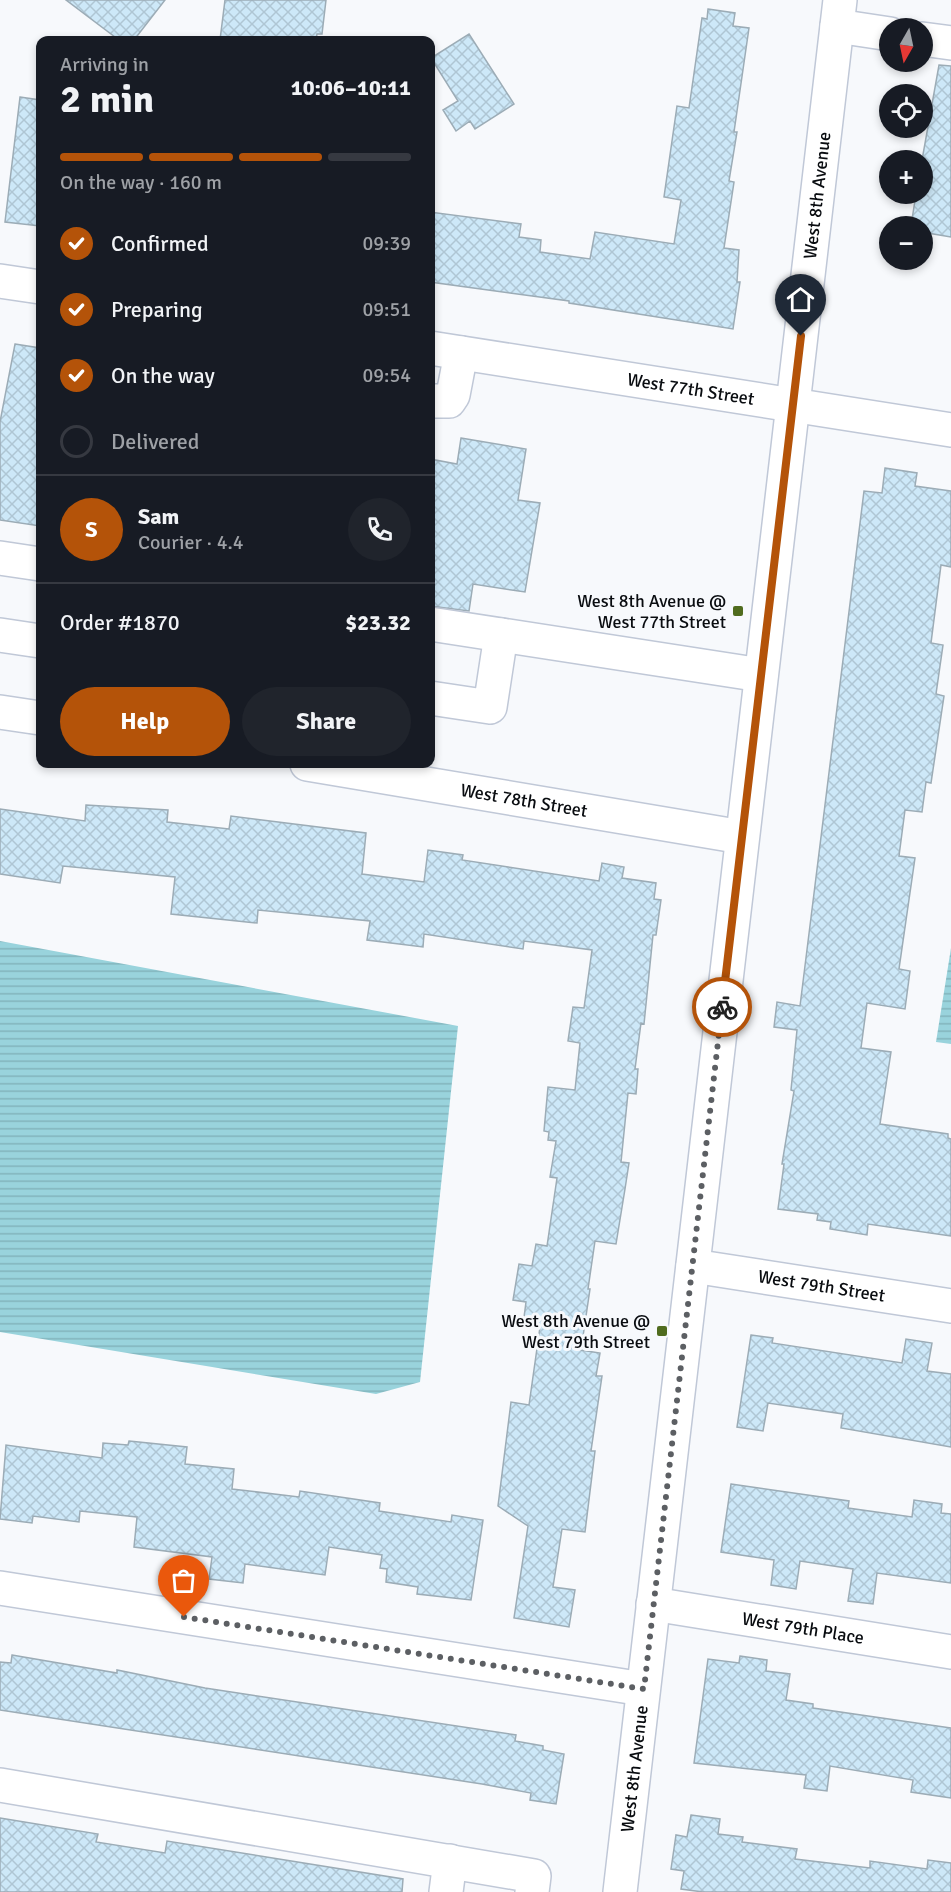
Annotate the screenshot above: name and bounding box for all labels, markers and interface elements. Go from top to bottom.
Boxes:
north arrow [879,18,933,72]
map controls [879,18,933,270]
text: Arriving in [60,52,149,77]
text: 10:06–10:11 [291,74,411,101]
text: 2 min [60,75,154,123]
button: locate [879,84,933,138]
street label: West 8th Avenue [799,131,836,260]
button: + [879,150,933,204]
text: On the way · 160 m [60,170,222,195]
button: − [879,216,933,270]
icon: check [60,227,93,260]
text: Confirmed [111,230,209,257]
text: 09:39 [362,231,411,256]
pin [775,274,826,336]
icon: home [784,283,817,316]
icon: check [60,293,93,326]
text: Preparing [111,296,203,323]
text: 09:51 [362,297,411,322]
icon: check [60,359,93,392]
text: On the way [111,362,215,389]
text: 09:54 [362,363,411,388]
street label: West 77th Street [626,368,756,410]
text: Delivered [111,428,199,455]
button: phone [348,498,411,561]
text: Sam [138,503,179,530]
text: S [85,516,98,543]
text: Courier · 4.4 [138,530,244,555]
place label: West 8th Avenue @ West 77th Street [577,590,726,633]
marker: West 8th Avenue @ West 77th Street [731,604,745,618]
text: Order #1870 [60,609,180,636]
text: $23.32 [345,609,411,636]
button: Help [60,687,230,756]
button: Share [242,687,411,756]
street label: West 78th Street [459,779,589,822]
courier [692,977,752,1037]
icon: bike [706,991,739,1024]
street label: West 79th Street [756,1265,887,1307]
place label: West 8th Avenue @ West 79th Street [501,1310,650,1353]
marker: West 8th Avenue @ West 79th Street [655,1324,669,1338]
pin [158,1555,209,1617]
icon: bag [167,1564,200,1597]
street label: West 79th Place [740,1608,866,1649]
street label: West 8th Avenue [616,1704,653,1834]

